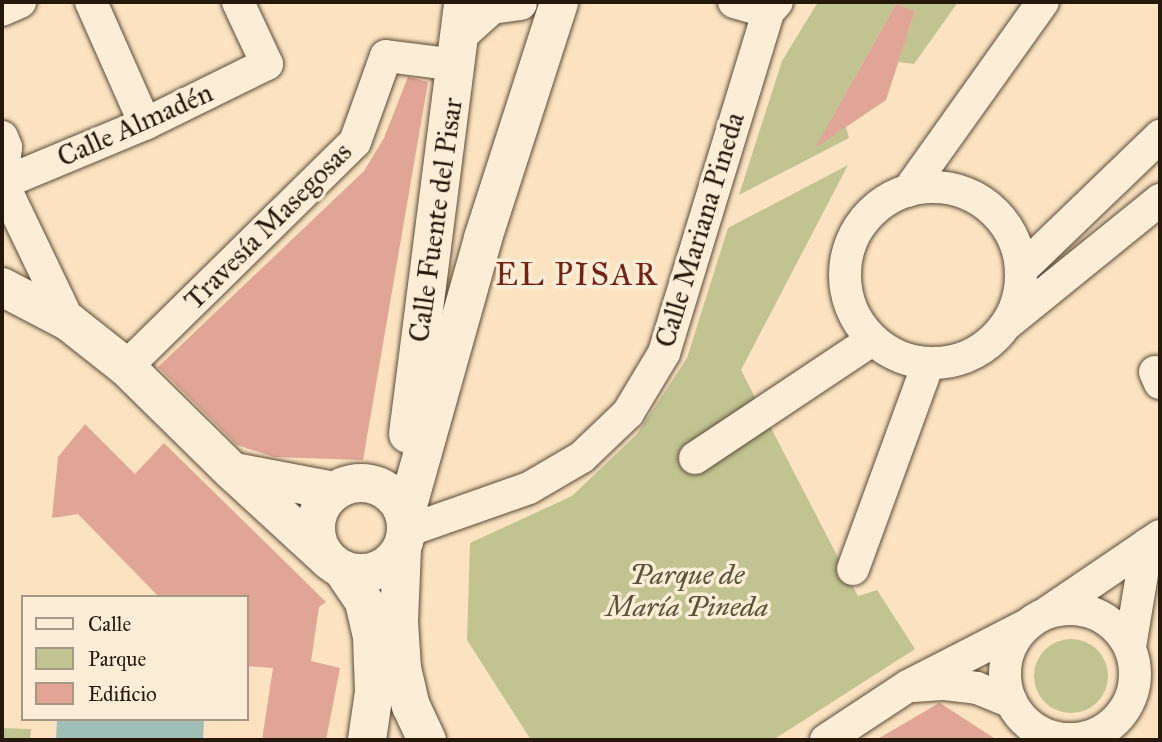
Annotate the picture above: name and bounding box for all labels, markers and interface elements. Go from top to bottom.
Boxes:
street label: Calle Almadén [52,76,218,174]
street label: Calle Fuente del Pisar [402,96,470,344]
street label: Calle Mariana Pineda [648,109,752,351]
street label: Travesía Masegosas [177,135,359,317]
district label: EL PISAR [496,256,658,294]
park label: Parque de María Pineda [606,558,768,624]
legend [21,595,248,721]
text: Calle [88,611,131,637]
text: Parque [88,646,146,672]
text: Edificio [88,681,157,707]

